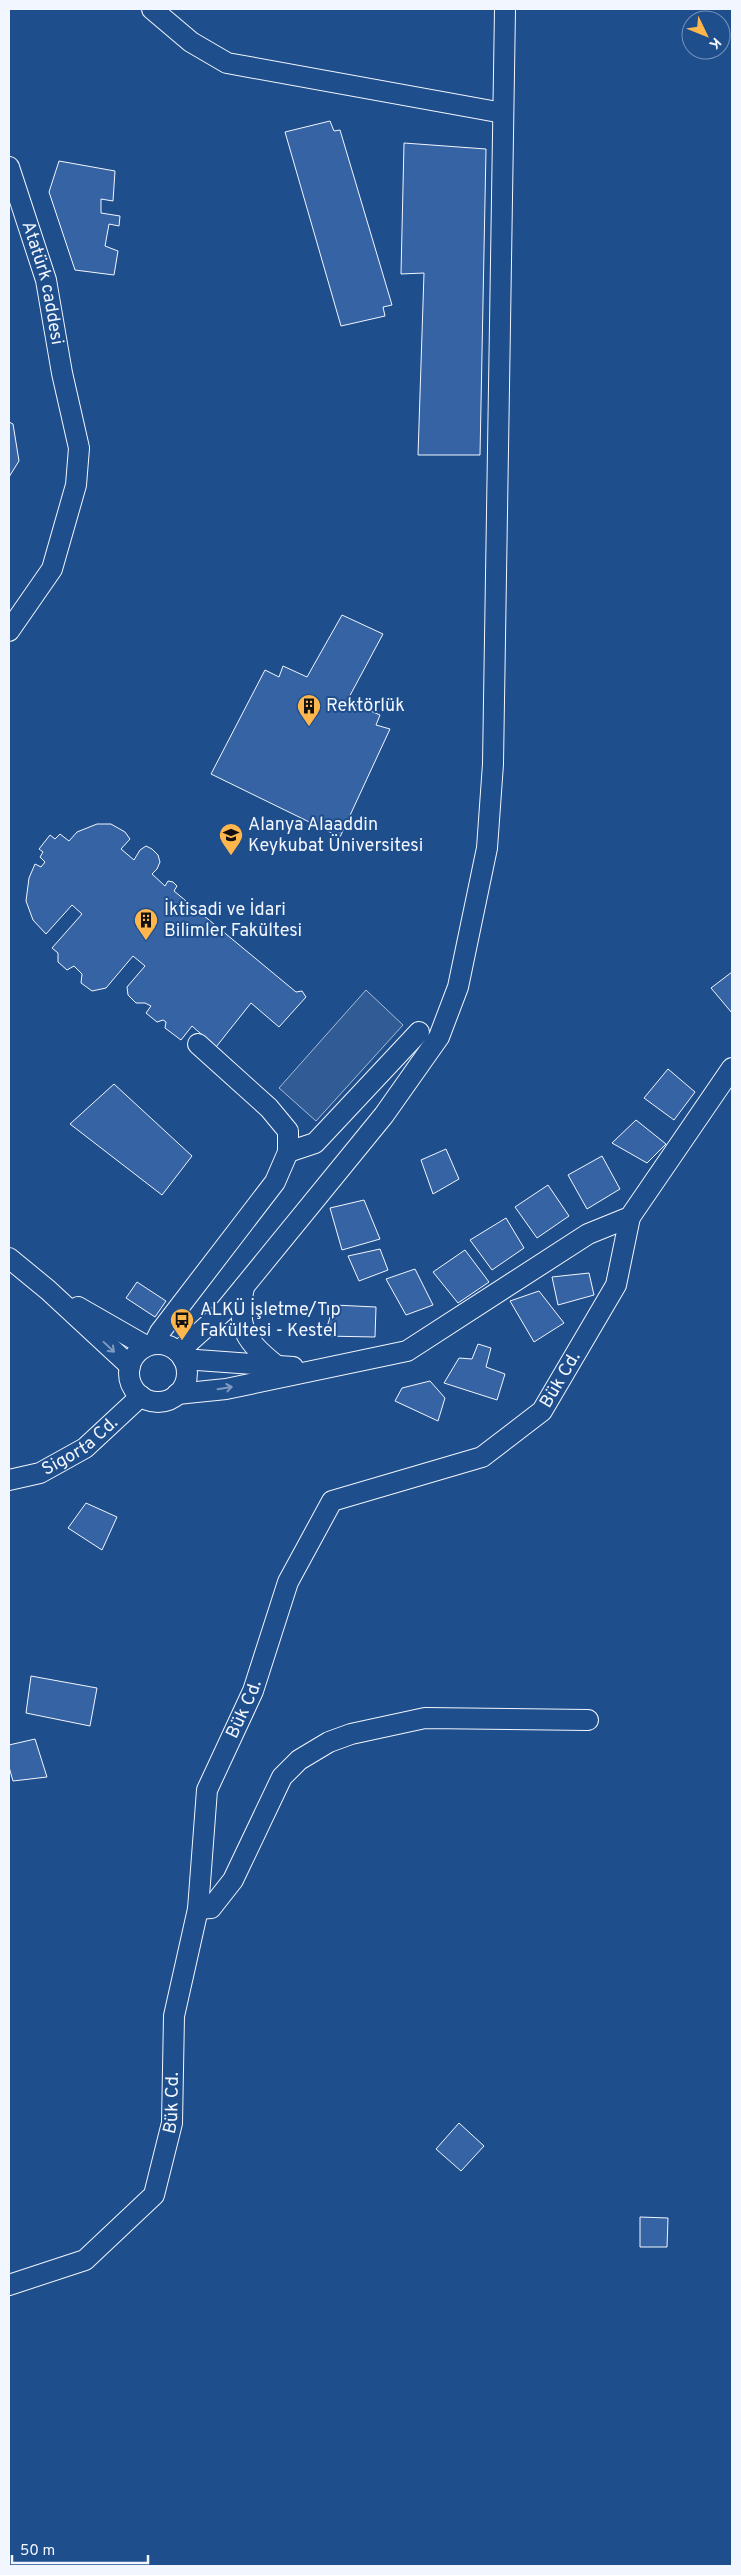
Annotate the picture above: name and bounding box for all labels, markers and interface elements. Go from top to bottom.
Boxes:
north arrow [681,10,731,60]
text: K [705,33,724,52]
street label: Atatürk caddesi [16,218,68,347]
building icon: Rektörlük [296,693,322,727]
place label: Rektörlük [326,695,405,718]
place label: Alanya Alaaddin Keykubat Üniversitesi [248,814,423,858]
school or university icon: Alanya Alaaddin Keykubat Üniversitesi [218,822,244,856]
place label: İktisadi ve İdari Bilimler Fakültesi [164,897,302,943]
building icon: İktisadi ve İdari Bilimler Fakültesi [133,907,159,941]
place label: ALKÜ İşletme/Tıp Fakültesi - Kestel [200,1297,341,1343]
bus stop icon: ALKÜ İşletme/Tıp Fakültesi - Kestel [169,1307,195,1341]
one-way arrow [103,1341,115,1353]
street label: Bük Cd. [535,1347,586,1412]
one-way arrow [217,1383,233,1393]
street label: Sigorta Cd. [38,1412,123,1481]
street label: Bük Cd. [221,1677,267,1742]
street label: Bük Cd. [158,2072,184,2136]
scale bar [12,2532,149,2564]
text: 50 m [20,2542,55,2561]

